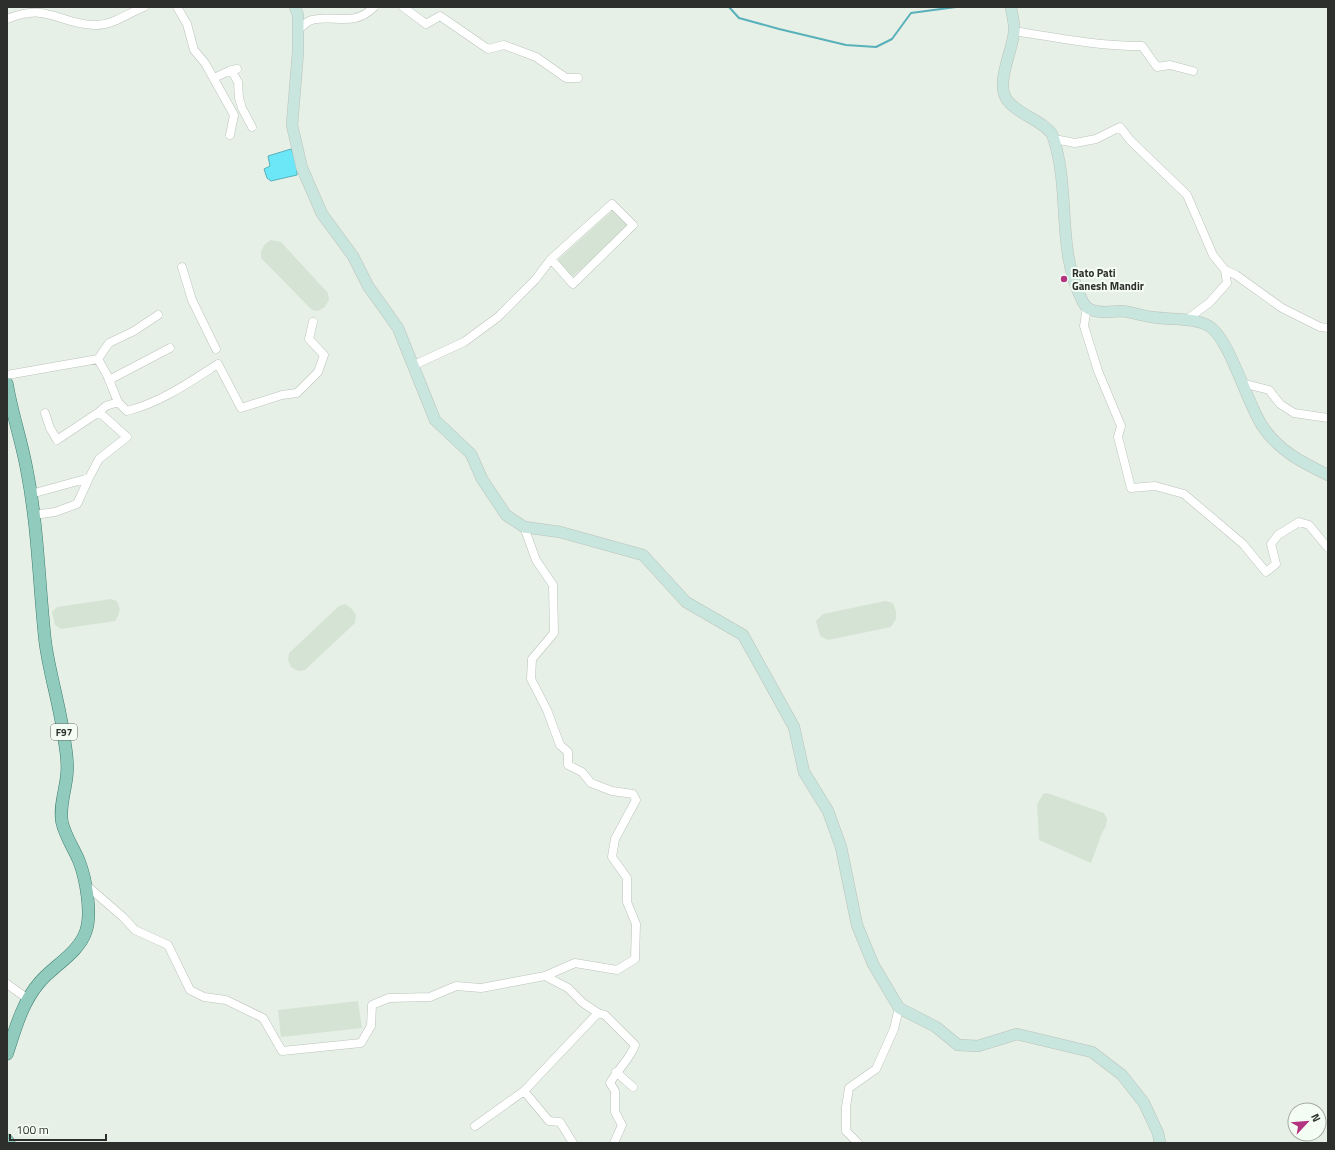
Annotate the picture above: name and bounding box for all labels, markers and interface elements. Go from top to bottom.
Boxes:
place label: Rato Pati Ganesh Mandir [1072,265,1144,294]
marker: Rato Pati Ganesh Mandir [1059,274,1069,284]
road number: F97 [51,724,77,740]
north arrow [1287,1102,1327,1142]
text: N [1307,1111,1325,1125]
scale bar [10,1116,106,1142]
text: 100 m [16,1120,49,1139]

